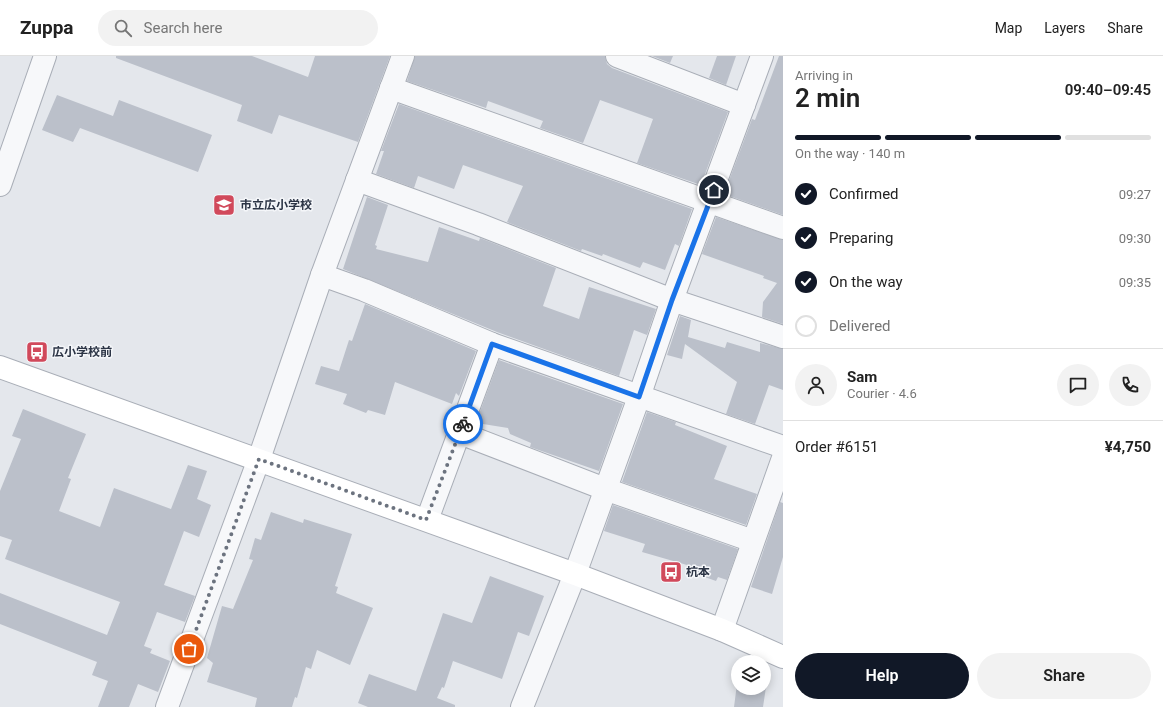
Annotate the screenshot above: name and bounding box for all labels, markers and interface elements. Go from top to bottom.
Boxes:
search box [98,10,378,46]
text: Zuppa [20,16,74,39]
icon: search [112,17,134,39]
text: Search here [144,19,222,37]
text: Map [995,20,1022,36]
text: Layers [1044,20,1085,36]
text: Share [1107,20,1143,36]
text: Arriving in [795,68,853,83]
text: 09:40–09:45 [1065,81,1151,99]
text: 2 min [795,83,860,113]
text: On the way · 140 m [795,146,905,161]
pin [697,173,731,207]
icon: home [703,179,725,201]
icon: check [795,183,817,205]
text: Confirmed [829,185,899,203]
text: 09:27 [1119,187,1151,202]
school or university icon: 市立広小学校 [211,192,237,218]
place label: 市立広小学校 [240,198,312,212]
icon: check [795,227,817,249]
text: Preparing [829,229,893,247]
text: 09:30 [1119,231,1151,246]
icon: check [795,271,817,293]
text: On the way [829,273,903,291]
text: 09:35 [1119,275,1151,290]
text: Delivered [829,317,891,335]
bus stop icon: 広小学校前 [24,339,50,365]
place label: 広小学校前 [52,345,112,359]
button: person [795,364,837,406]
button: chat [1057,364,1099,406]
button: phone [1109,364,1151,406]
text: Sam [847,368,877,386]
text: Courier · 4.6 [847,386,917,401]
courier [443,404,483,444]
icon: bike [452,413,474,435]
text: Order #6151 [795,438,878,456]
text: ¥4,750 [1105,438,1151,456]
bus stop icon: 杭本 [658,559,684,585]
place label: 杭本 [686,565,710,579]
pin [172,632,206,666]
icon: bag [178,638,200,660]
button: Help [795,653,969,699]
button: Share [977,653,1151,699]
map controls [731,655,771,695]
button: layers [731,655,771,695]

